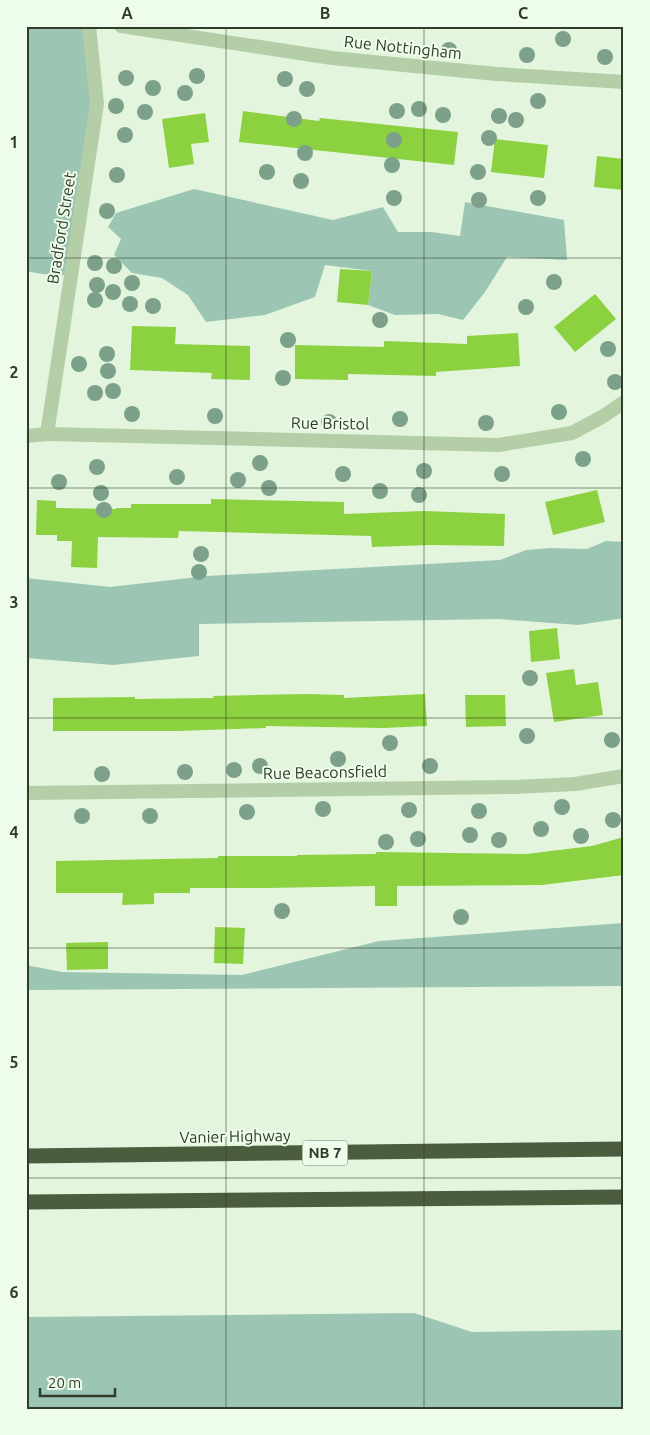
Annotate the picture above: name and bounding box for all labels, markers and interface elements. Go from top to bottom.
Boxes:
text: A [121,4,133,22]
text: B [320,4,330,22]
text: C [518,4,528,22]
street label: Rue Nottingham [343,32,463,62]
text: 1 [9,133,19,151]
street label: Bradford Street [43,170,79,285]
text: 2 [9,363,19,381]
street label: Rue Bristol [291,413,369,433]
text: 3 [9,593,19,611]
street label: Rue Beaconsfield [263,762,387,782]
text: 4 [9,823,19,841]
text: 5 [9,1053,19,1071]
street label: Vanier Highway [179,1126,291,1146]
road number: NB 7 [302,1140,348,1166]
text: 6 [9,1283,19,1301]
scale bar [40,1365,115,1397]
text: 20 m [48,1374,81,1391]

